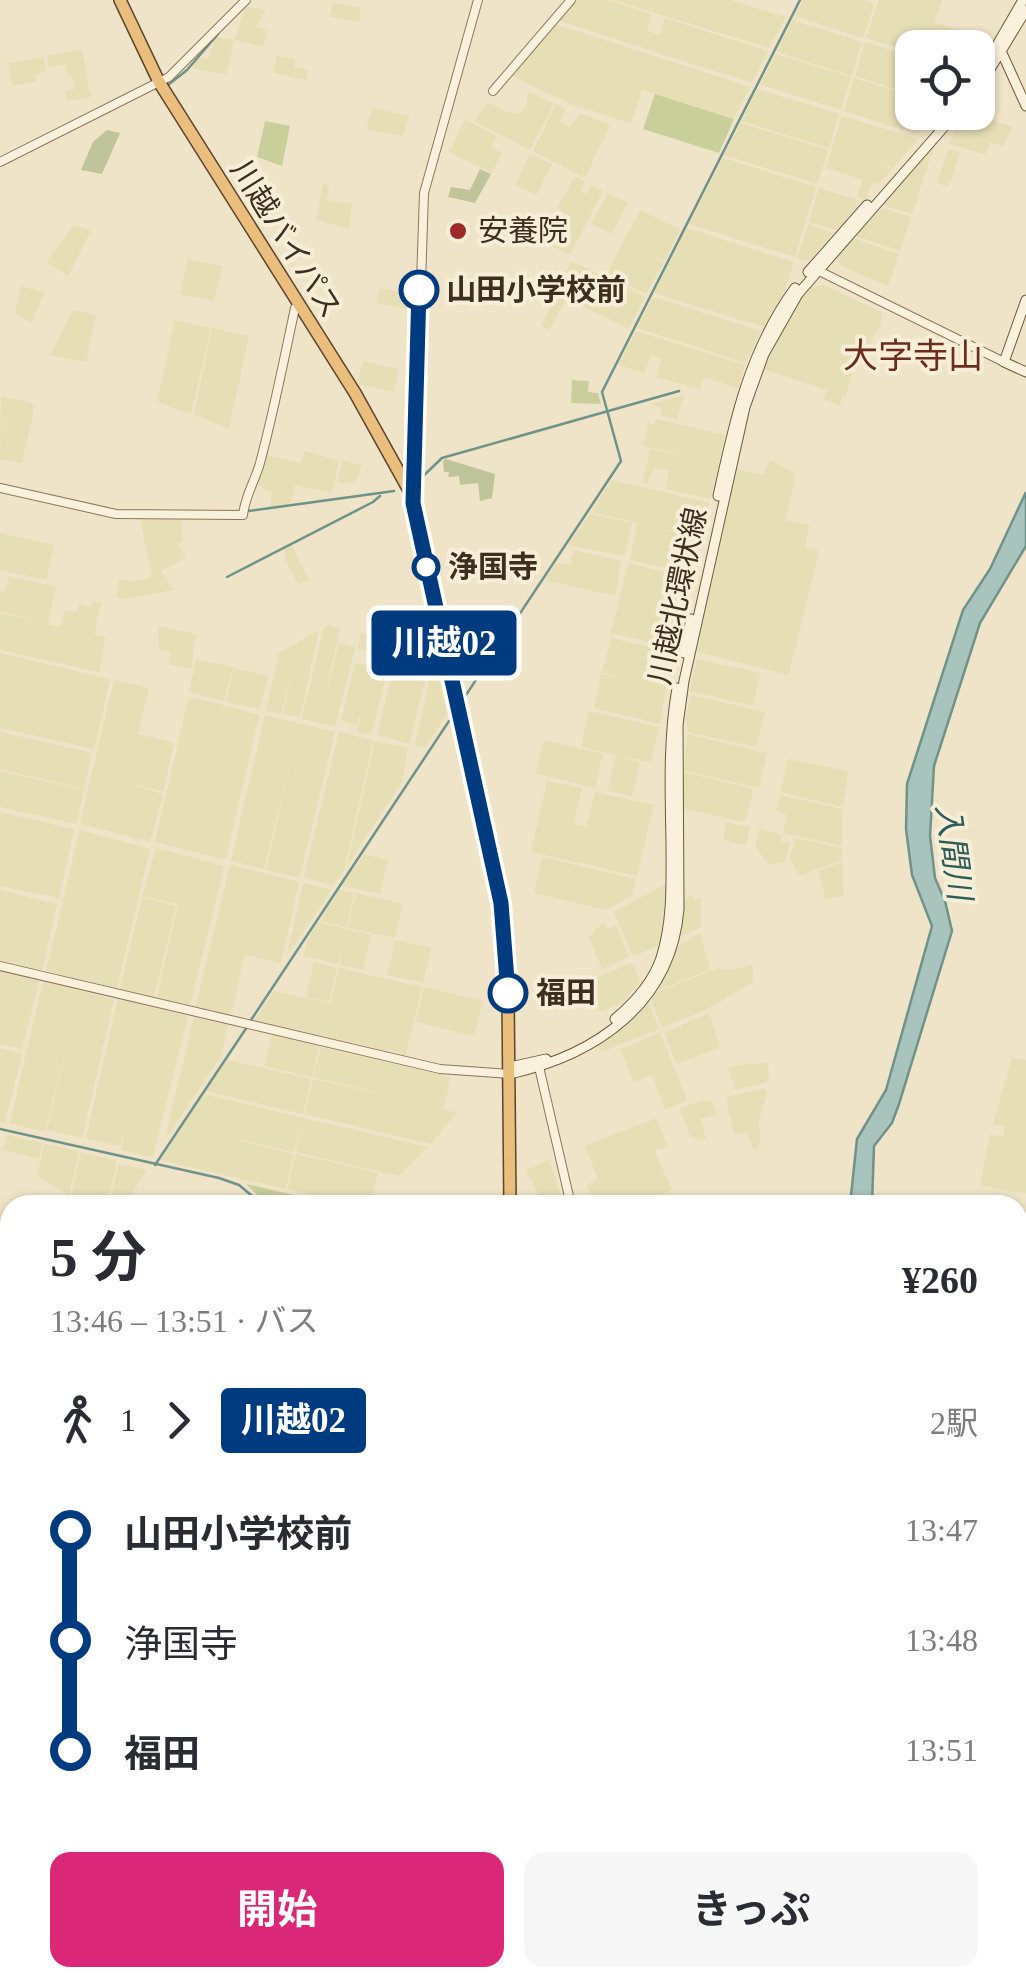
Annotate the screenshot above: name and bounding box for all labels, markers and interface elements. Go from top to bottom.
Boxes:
map controls [895,30,995,130]
button: locate [895,30,995,130]
street label: 川越バイパス [225,154,348,324]
place label: 安養院 [478,214,568,247]
marker: 安養院 [447,220,469,242]
marker: 山田小学校前 [400,271,438,309]
place label: 山田小学校前 [446,273,626,306]
district label: 大字寺山 [843,337,983,376]
street label: 川越北環状線 [643,504,712,687]
place label: 浄国寺 [448,550,538,583]
marker: 浄国寺 [413,554,439,580]
line badge: 川越02 [374,610,514,676]
text: 川越02 [391,624,497,663]
water label: 入間川 [929,802,979,905]
marker: 福田 [489,974,527,1012]
place label: 福田 [536,976,596,1009]
text: 5 分 [50,1227,146,1288]
text: ¥260 [902,1259,978,1301]
text: 13:46 – 13:51 · バス [50,1303,318,1339]
icon: walk [50,1393,105,1448]
icon: forward [151,1393,206,1448]
text: 川越02 [241,1401,346,1440]
text: 1 [120,1402,136,1438]
text: 2駅 [930,1405,978,1441]
text: 13:47 [905,1512,978,1548]
text: 山田小学校前 [124,1513,352,1555]
text: 13:48 [905,1622,978,1658]
text: 浄国寺 [124,1623,238,1665]
text: 13:51 [905,1732,978,1768]
text: 福田 [124,1733,200,1775]
button: 開始 [50,1852,504,1967]
button: きっぷ [524,1852,978,1967]

